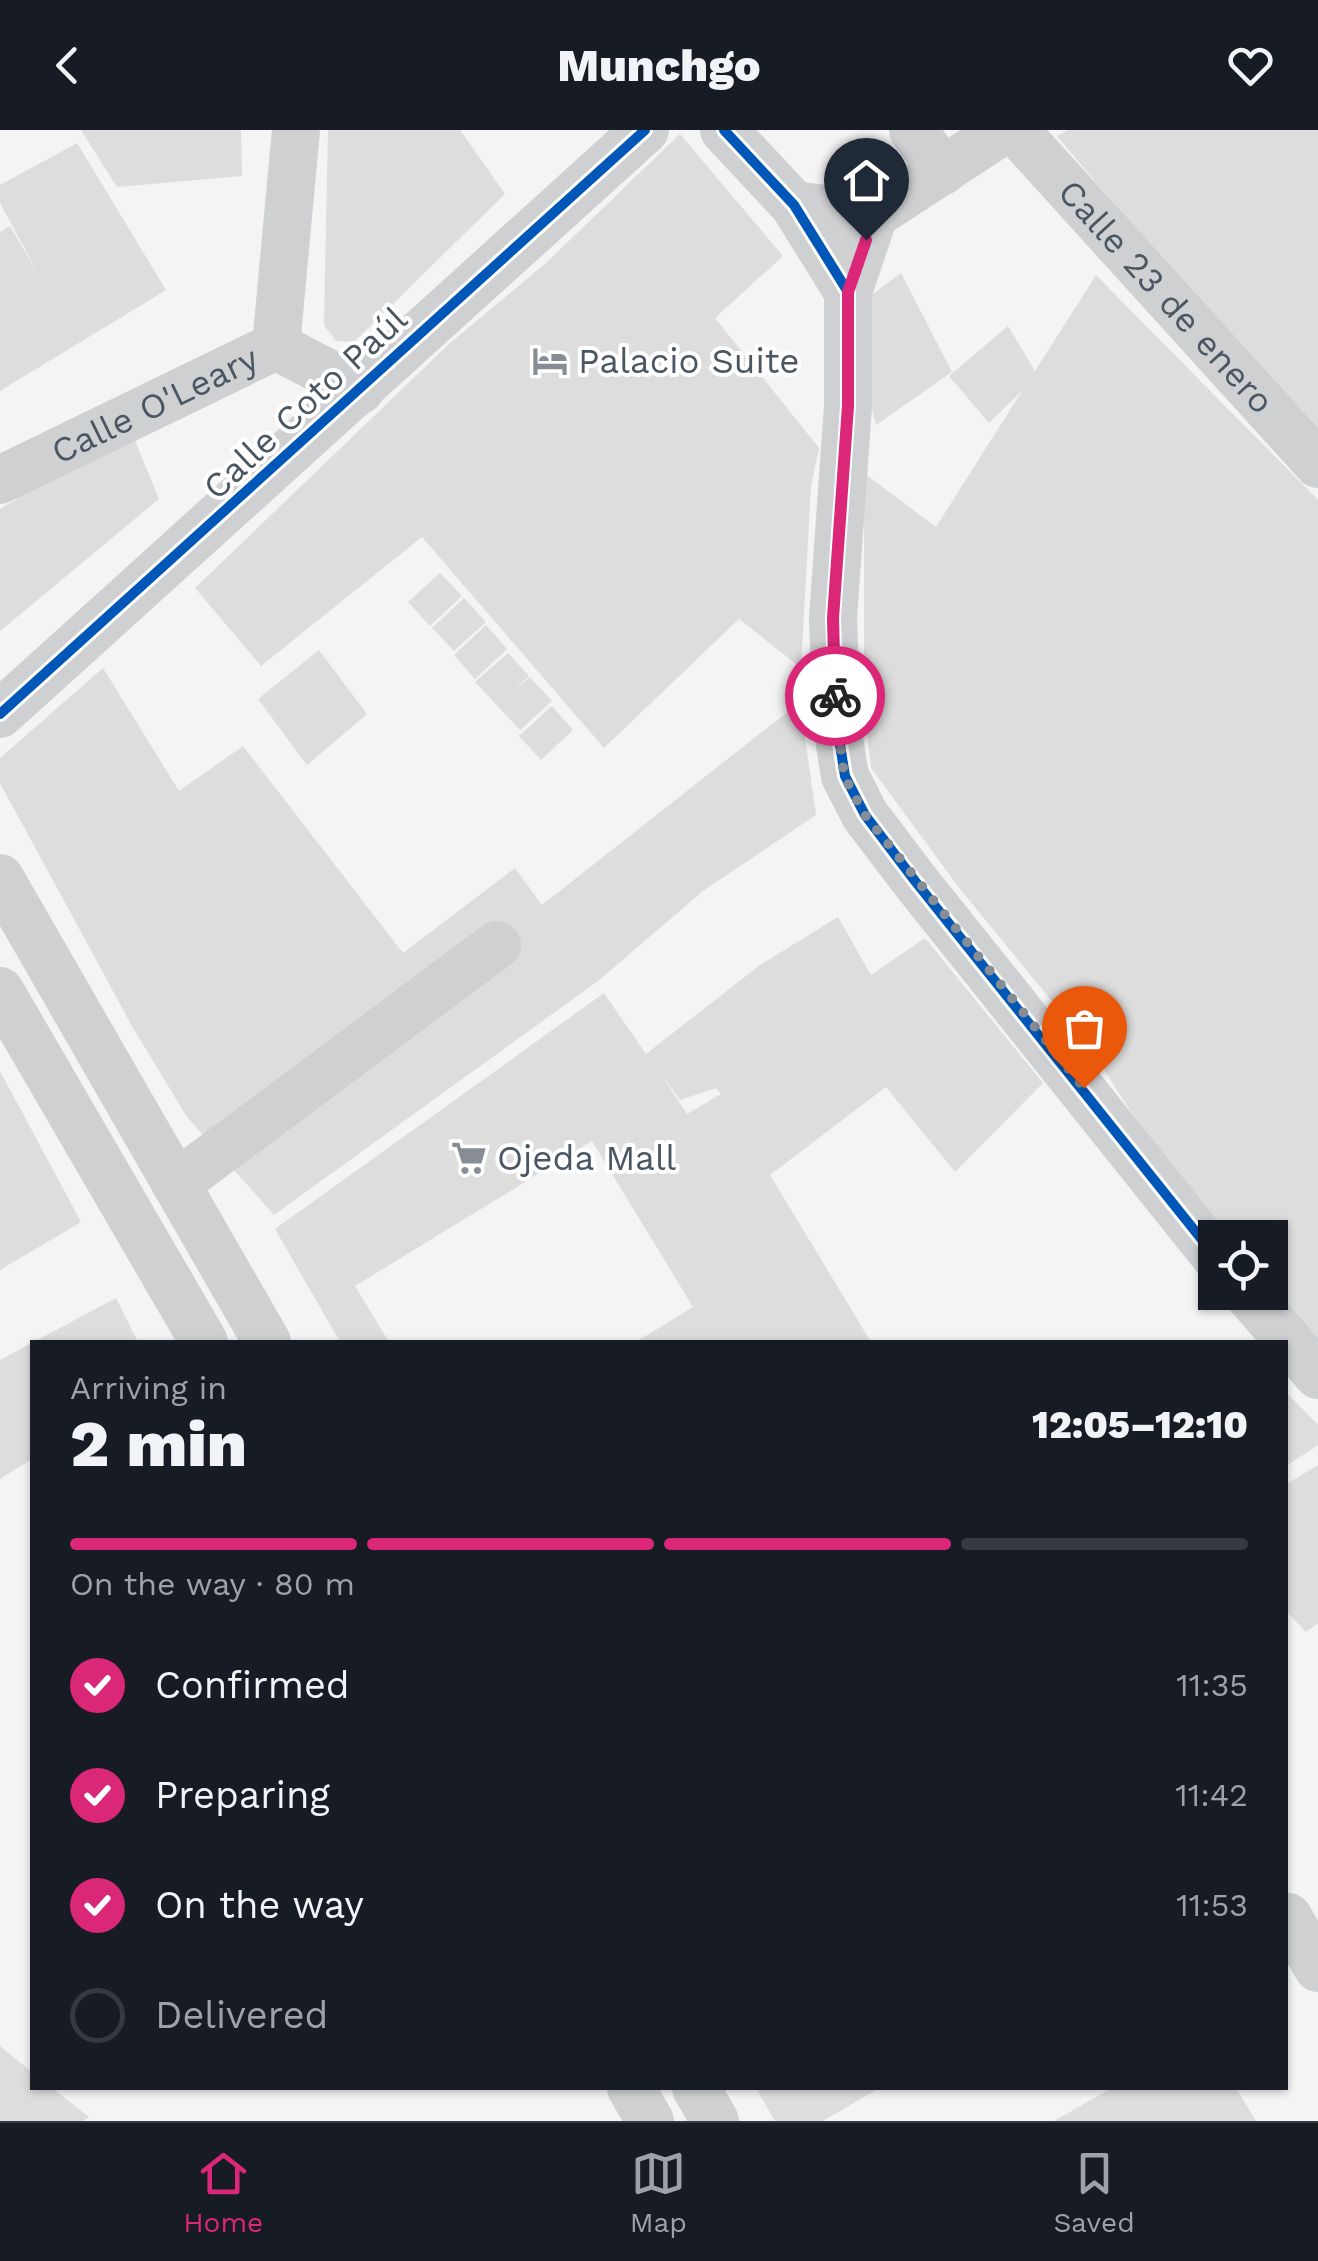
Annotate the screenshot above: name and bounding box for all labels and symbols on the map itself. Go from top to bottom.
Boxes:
pin [824,138,909,241]
street label: Calle 23 de enero [1049,171,1283,422]
street label: Calle Coto Paúl [194,298,416,508]
street label: Calle O'Leary [45,337,265,473]
place label: Palacio Suite [578,340,800,382]
hotel icon: Palacio Suite [531,342,569,380]
courier [785,646,885,746]
pin [1042,986,1127,1089]
place label: Ojeda Mall [497,1137,677,1179]
supermarket icon: Ojeda Mall [450,1139,488,1177]

